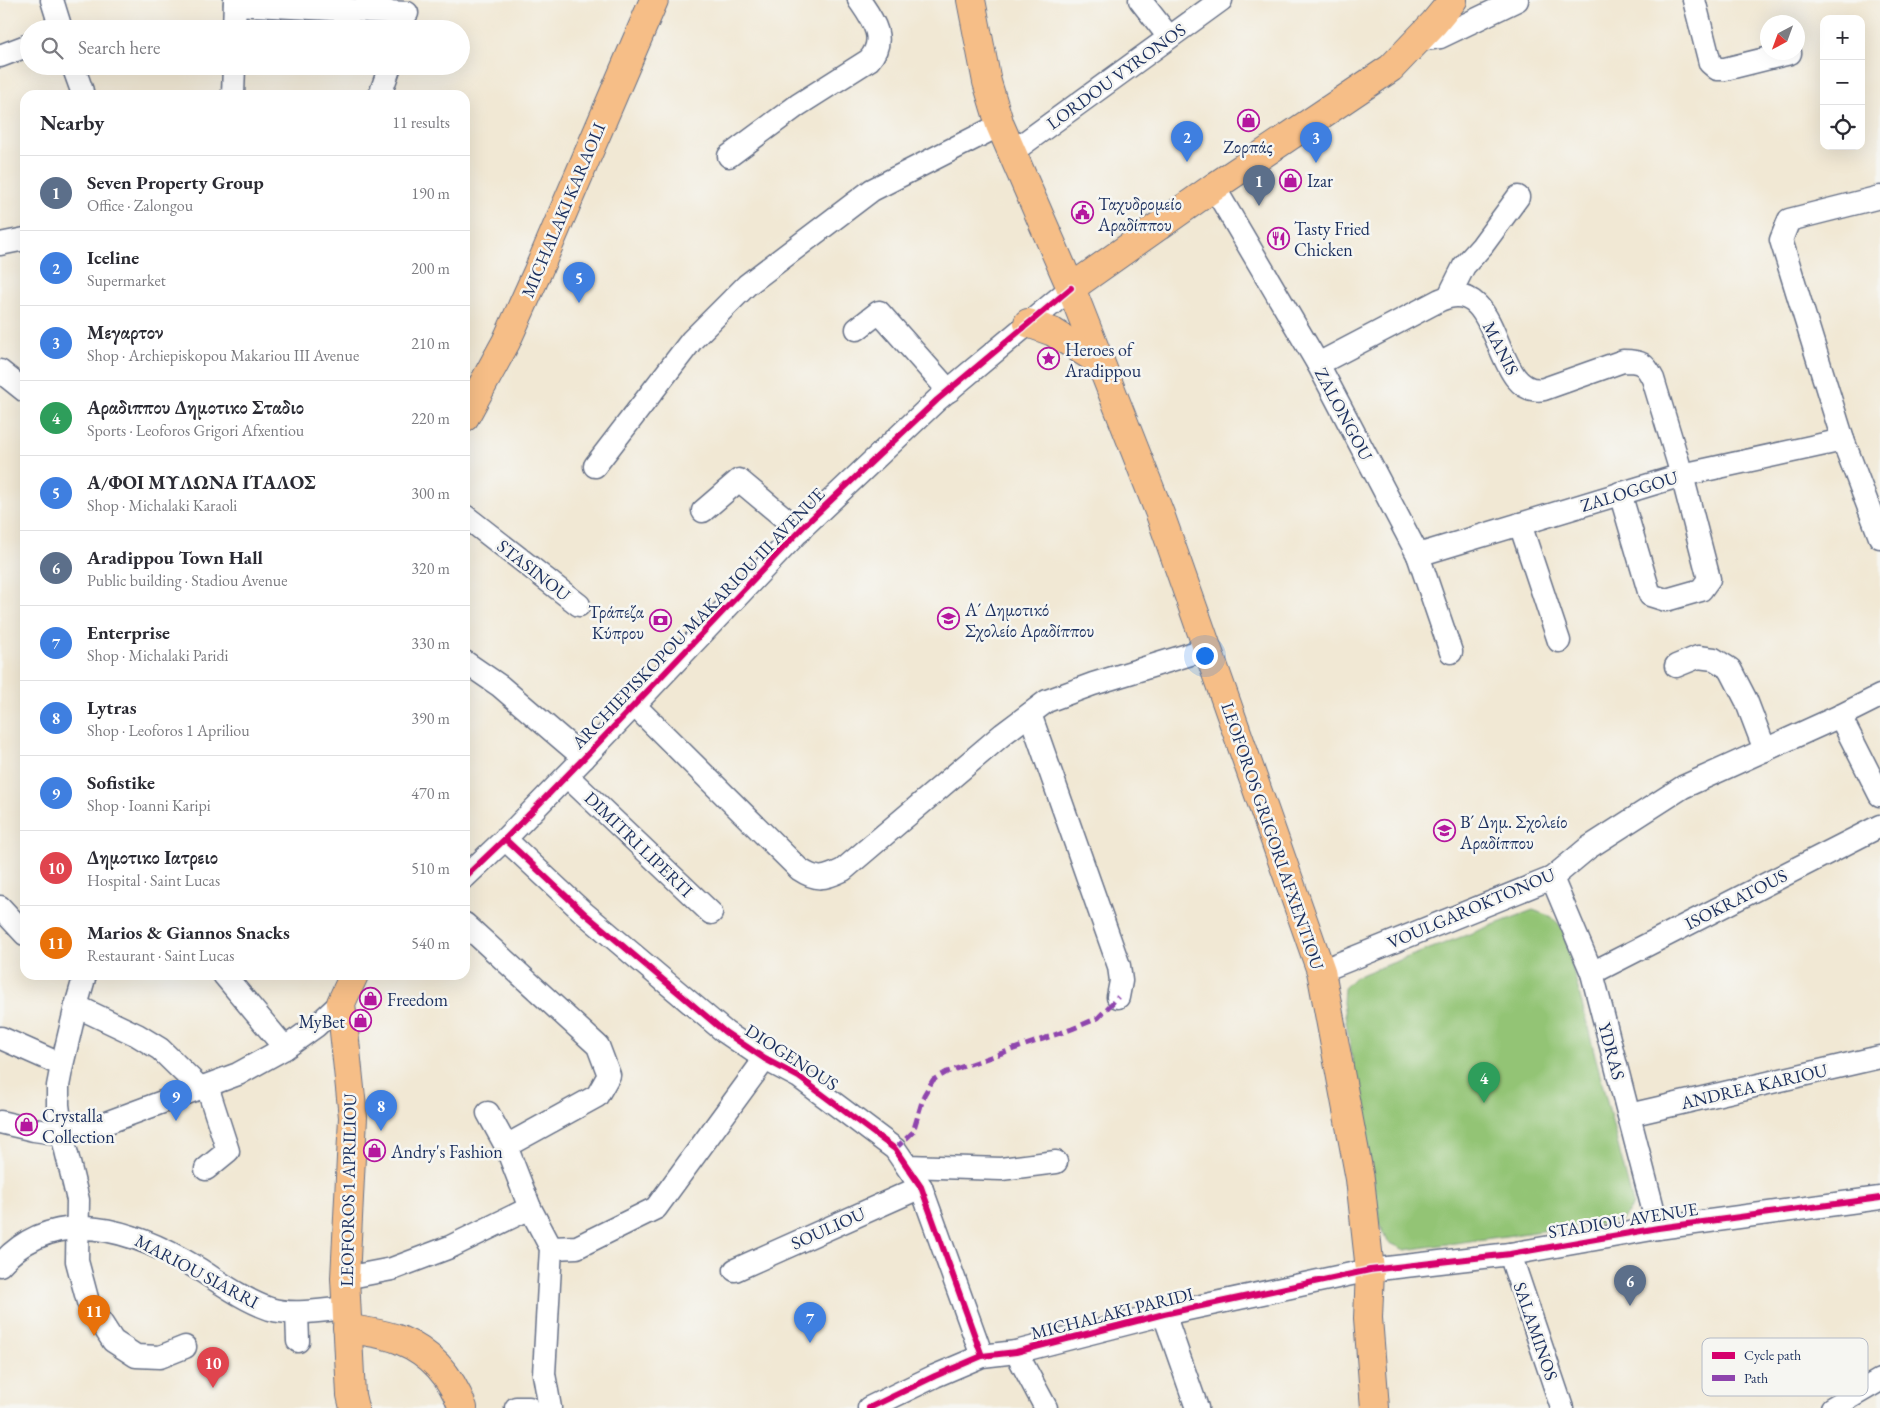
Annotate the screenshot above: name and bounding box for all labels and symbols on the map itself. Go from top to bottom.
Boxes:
north arrow [1760,15,1805,60]
street label: LORDOU VYRONOS [1042,18,1190,134]
shop icon: Ζορπάς [1236,109,1260,133]
street label: MICHALAKI KARAOLI [516,119,610,301]
pin: 2 [1171,121,1203,162]
pin: 3 [1300,122,1332,163]
place label: Ζορπάς [1223,135,1273,158]
pin: 1 [1243,165,1275,206]
shop icon: Izar [1279,168,1303,192]
place label: Izar [1307,169,1333,192]
place label: Ταχυδρομείο Αραδίππου [1097,192,1182,236]
public building icon: Ταχυδρομείο Αραδίππου [1070,201,1094,225]
place label: Tasty Fried Chicken [1294,217,1371,261]
restaurant icon: Tasty Fried Chicken [1266,226,1290,250]
pin: 5 [563,262,595,303]
street label: MANIS [1478,317,1524,379]
place label: Heroes of Aradippou [1064,338,1142,382]
place icon: Heroes of Aradippou [1037,347,1061,371]
street label: ZALONGOU [1310,364,1378,465]
street label: ZALOGGOU [1577,465,1681,517]
street label: ARCHIEPISKOPOU MAKARIOU III AVENUE [566,482,829,754]
street label: STASINOU [493,534,576,606]
place label: Α´ Δημοτικό Σχολείο Αραδίππου [964,598,1094,642]
place label: Τράπεζα Κύπρου [588,600,645,644]
school or university icon: Α´ Δημοτικό Σχολείο Αραδίππου [937,607,961,631]
bank icon: Τράπεζα Κύπρου [648,609,672,633]
your location [1192,643,1218,669]
street label: LEOFOROS GRIGORI AFXENTIOU [1216,699,1330,973]
street label: DIMITRI LIPERTI [580,786,698,902]
place label: Β´ Δημ. Σχολείο Αραδίππου [1459,810,1568,854]
school or university icon: Β´ Δημ. Σχολείο Αραδίππου [1432,819,1456,843]
street label: VOULGAROKTONOU [1384,862,1559,954]
street label: ISOKRATOUS [1681,863,1791,935]
shop icon: Freedom [359,987,383,1011]
place label: Freedom [387,988,448,1011]
shop icon: MyBet [349,1009,373,1033]
place label: MyBet [298,1010,345,1033]
street label: DIOGENOUS [741,1018,843,1096]
street label: YDRAS [1593,1020,1631,1082]
street label: ANDREA KARIOU [1677,1058,1830,1114]
pin: 4 [1468,1062,1500,1103]
pin: 9 [160,1080,192,1121]
pin: 8 [365,1090,397,1131]
street label: LEOFOROS 1 APRILIOU [335,1093,361,1287]
place label: Crystalla Collection [42,1104,115,1148]
shop icon: Crystalla Collection [14,1113,38,1137]
shop icon: Andry's Fashion [363,1139,387,1163]
place label: Andry's Fashion [390,1140,503,1163]
street label: STADIOU AVENUE [1546,1197,1700,1243]
street label: SOULIOU [787,1201,869,1255]
street label: MARIOU SIARRI [131,1229,263,1313]
pin: 6 [1614,1265,1646,1306]
street label: SALAMINOS [1508,1279,1564,1383]
street label: MICHALAKI PARIDI [1028,1282,1196,1344]
pin: 11 [78,1295,110,1336]
pin: 7 [794,1302,826,1343]
legend [1702,1338,1868,1396]
text: Cycle path [1744,1346,1801,1364]
pin: 10 [197,1347,229,1388]
text: Path [1744,1369,1768,1387]

